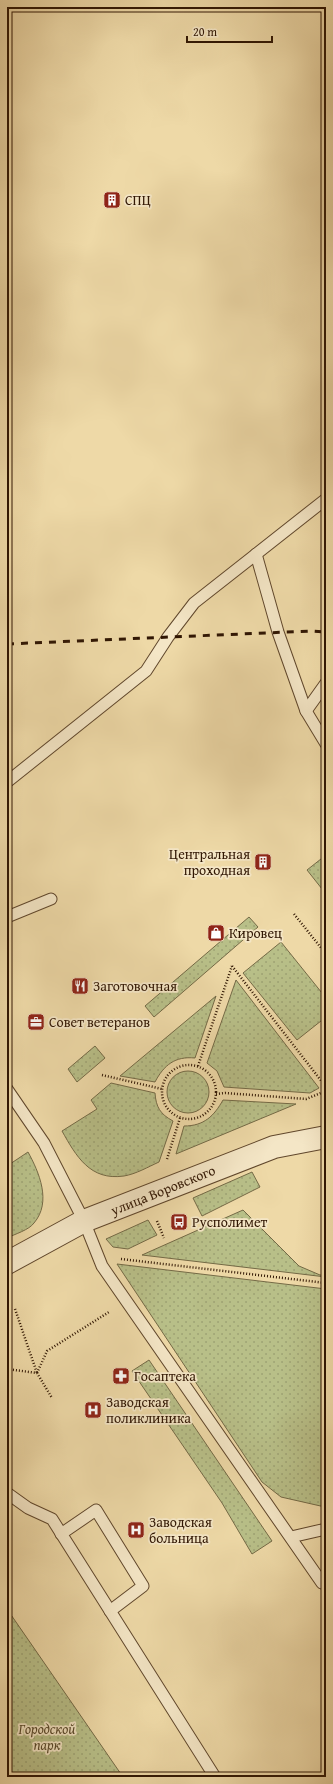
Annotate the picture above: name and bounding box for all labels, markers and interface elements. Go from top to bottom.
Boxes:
scale bar [187,18,272,44]
text: 20 m [193,23,217,40]
building icon: СПЦ [102,190,122,210]
place label: СПЦ [125,190,151,210]
place label: Центральная проходная [169,844,250,880]
building icon: Центральная проходная [253,852,273,872]
shop icon: Кировец [206,923,226,943]
place label: Кировец [229,923,282,943]
restaurant icon: Заготовочная [70,976,90,996]
place label: Заготовочная [93,976,177,996]
office icon: Совет ветеранов [26,1012,46,1032]
place label: Совет ветеранов [49,1012,150,1032]
street label: улица Воровского [107,1160,218,1220]
bus stop icon: Русполимет [169,1212,189,1232]
place label: Русполимет [192,1212,268,1232]
pharmacy icon: Госаптека [111,1366,131,1386]
place label: Госаптека [134,1366,196,1386]
place label: Заводская поликлиника [106,1392,191,1428]
hospital icon: Заводская поликлиника [83,1400,103,1420]
place label: Заводская больница [149,1512,212,1548]
hospital icon: Заводская больница [126,1520,146,1540]
park label: Городской парк [18,1719,75,1755]

